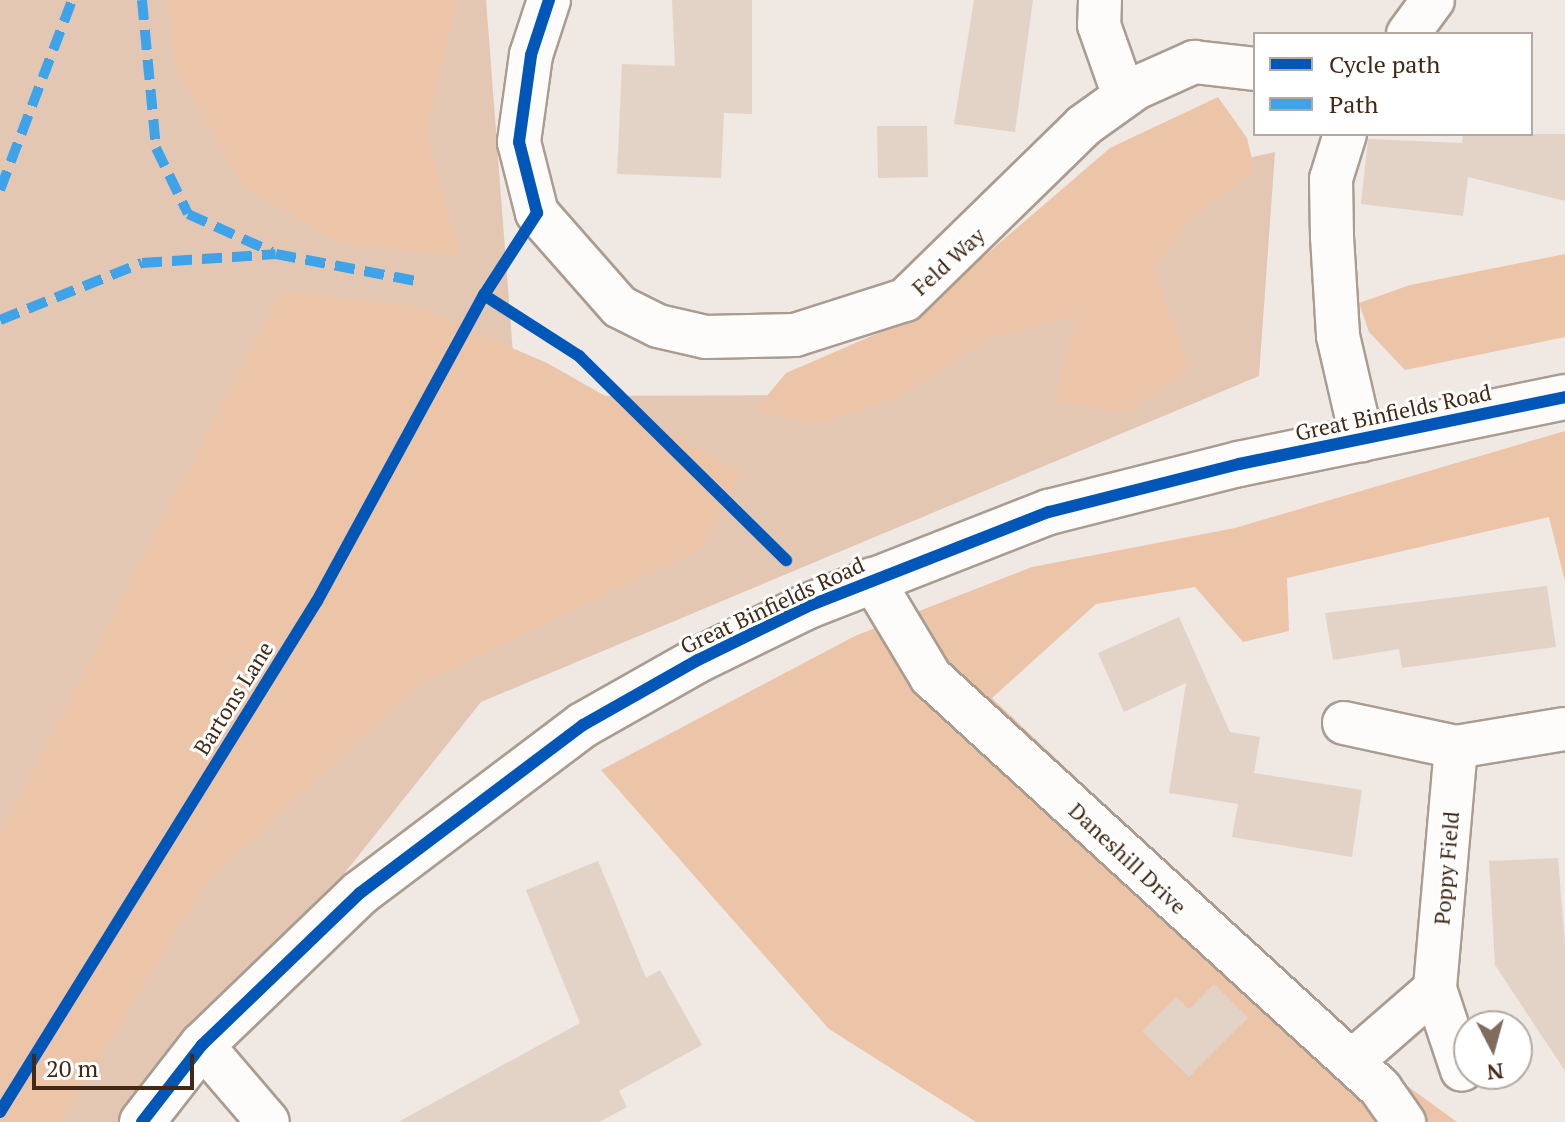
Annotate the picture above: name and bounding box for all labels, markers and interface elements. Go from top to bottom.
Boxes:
legend [1253,32,1533,136]
text: Cycle path [1329,48,1440,80]
text: Path [1329,88,1378,120]
street label: Feld Way [906,222,990,300]
street label: Great Binfields Road [1293,378,1493,446]
street label: Great Binfields Road [676,551,868,659]
street label: Bartons Lane [188,636,278,760]
street label: Daneshill Drive [1064,797,1192,919]
street label: Poppy Field [1428,810,1464,926]
north arrow [1453,1010,1533,1090]
scale bar [36,1038,198,1088]
text: 20 m [46,1052,98,1084]
text: N [1486,1057,1505,1088]

